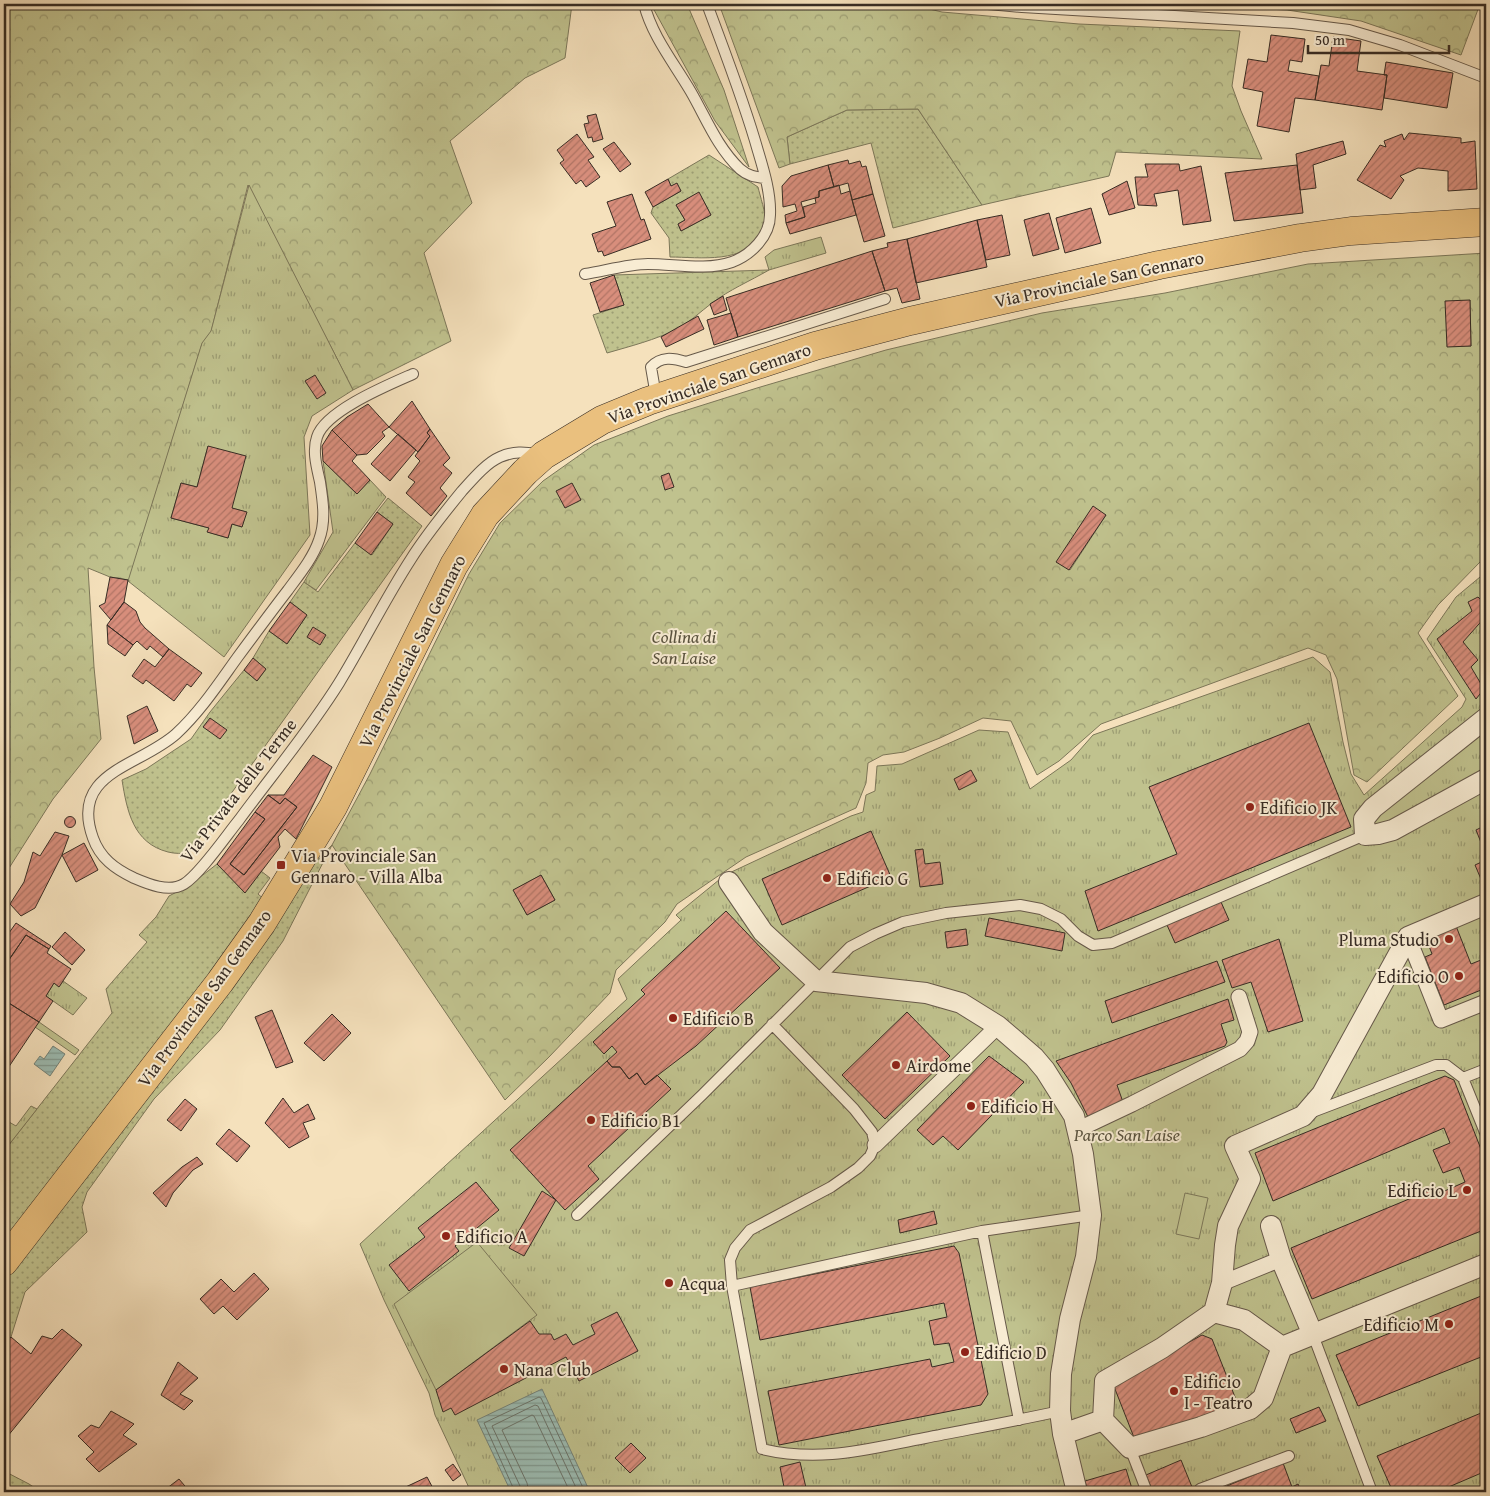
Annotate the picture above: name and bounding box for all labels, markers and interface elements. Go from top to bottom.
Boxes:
scale bar [1308,22,1449,54]
text: 50 m [1315,29,1346,50]
street label: Via Provinciale San Gennaro [992,244,1206,314]
street label: Via Provinciale San Gennaro [604,335,814,431]
street label: Via Provinciale San Gennaro [351,550,473,752]
park label: Collina di San Laise [652,623,717,671]
street label: Via Privata delle Terme [173,712,303,868]
place label: Edificio JK [1260,794,1337,821]
marker: Edificio JK [1244,801,1256,813]
place label: Via Provinciale San Gennaro - Villa Alba [291,842,443,890]
marker: Via Provinciale San Gennaro - Villa Alba [275,859,287,871]
place label: Edificio G [837,865,909,892]
marker: Edificio G [821,872,833,884]
street label: Via Provinciale San Gennaro [130,904,278,1092]
place label: Pluma Studio [1339,926,1439,953]
marker: Pluma Studio [1443,933,1455,945]
place label: Edificio O [1377,963,1449,990]
marker: Edificio O [1453,970,1465,982]
place label: Edificio B [683,1005,754,1032]
marker: Edificio B [667,1012,679,1024]
place label: Airdome [906,1052,971,1079]
marker: Airdome [890,1059,902,1071]
place label: Edificio H [981,1093,1054,1120]
marker: Edificio H [965,1100,977,1112]
place label: Edificio B1 [601,1107,681,1134]
marker: Edificio B1 [585,1114,597,1126]
park label: Parco San Laise [1073,1121,1180,1148]
place label: Edificio L [1387,1177,1457,1204]
marker: Edificio L [1461,1184,1473,1196]
place label: Edificio A [456,1223,528,1250]
marker: Edificio A [440,1230,452,1242]
place label: Acqua [679,1270,726,1297]
marker: Acqua [663,1277,675,1289]
place label: Edificio M [1363,1311,1439,1338]
marker: Edificio M [1443,1318,1455,1330]
place label: Edificio D [975,1339,1047,1366]
marker: Edificio D [959,1346,971,1358]
place label: Nana Club [514,1356,591,1383]
marker: Nana Club [498,1363,510,1375]
place label: Edificio I - Teatro [1184,1368,1253,1416]
marker: Edificio I - Teatro [1168,1385,1180,1397]

